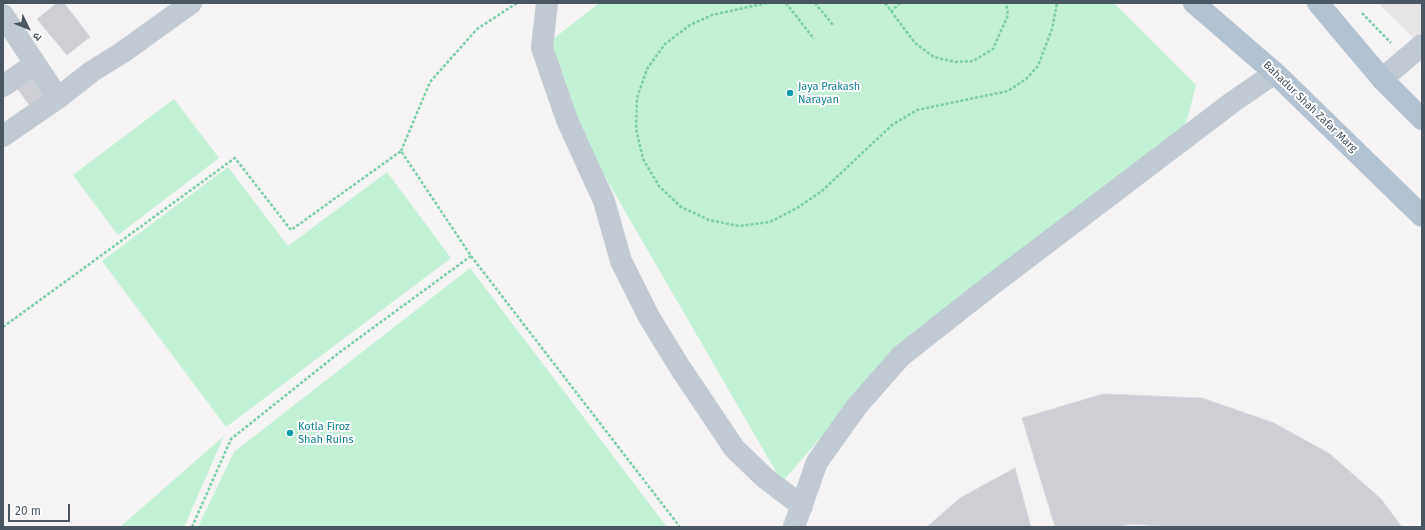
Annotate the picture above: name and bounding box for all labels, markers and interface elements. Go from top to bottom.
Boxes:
north arrow [8,8,48,48]
text: उ [30,30,44,43]
street label: Bahadur Shah Zafar Marg [1260,59,1360,155]
place label: Jaya Prakash Narayan [798,80,860,106]
marker: Jaya Prakash Narayan [785,88,795,98]
place label: Kotla Firoz Shah Ruins [298,420,354,446]
marker: Kotla Firoz Shah Ruins [285,428,295,438]
scale bar [10,496,72,522]
text: 20 m [15,504,41,518]

